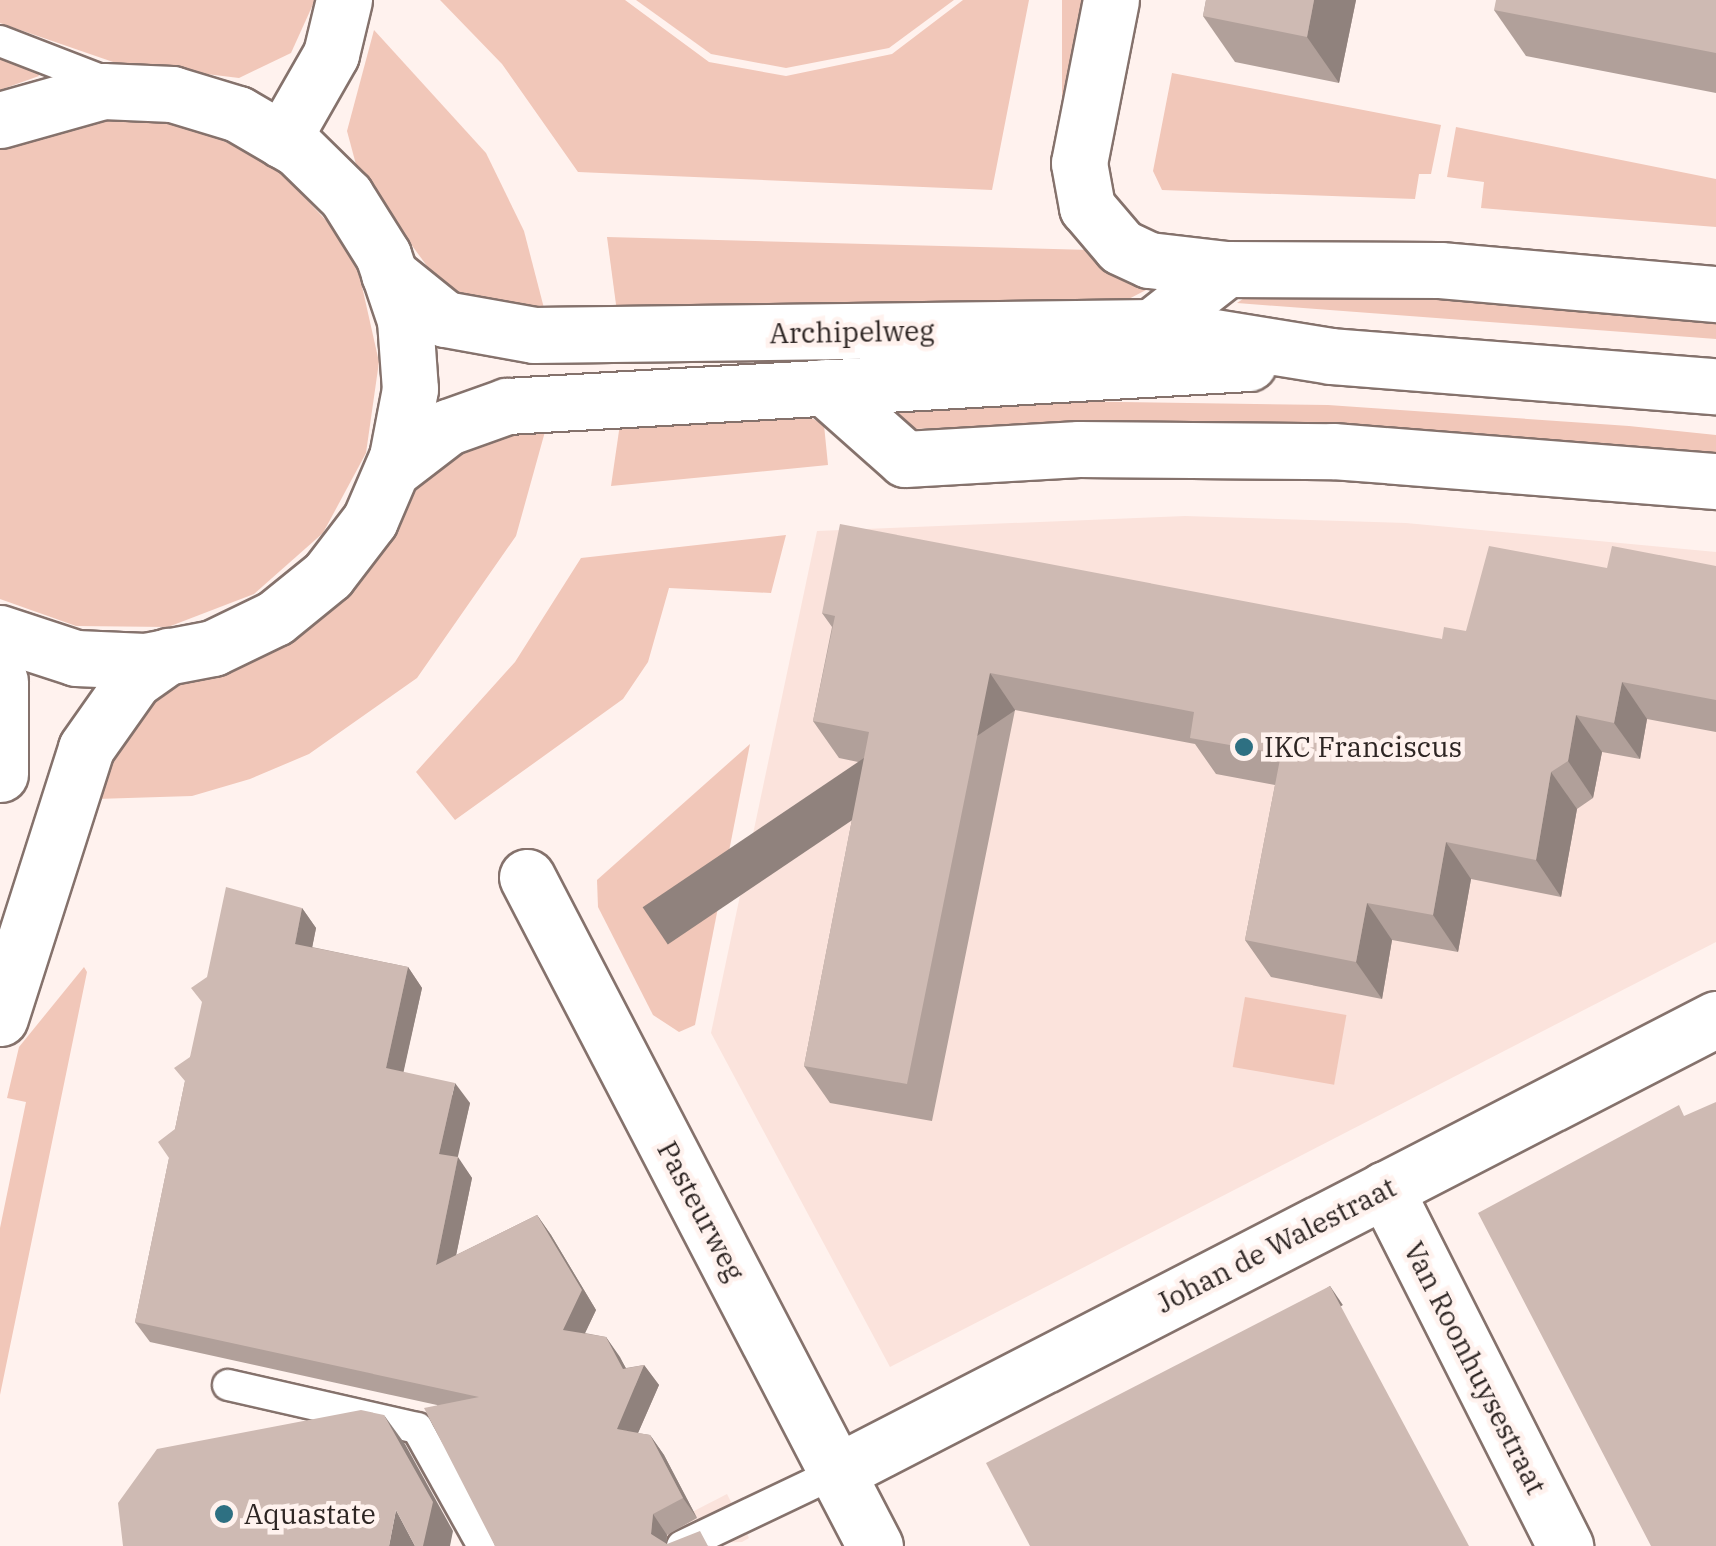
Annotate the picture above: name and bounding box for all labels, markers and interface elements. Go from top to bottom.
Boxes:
street label: Archipelweg [769,314,935,350]
place label: IKC Franciscus [1264,730,1462,764]
marker: IKC Franciscus [1233,736,1255,758]
street label: Pasteurweg [650,1136,752,1286]
street label: Johan de Walestraat [1151,1170,1401,1320]
street label: Van Roonhuysestraat [1397,1236,1553,1500]
place label: Aquastate [244,1497,376,1531]
marker: Aquastate [213,1503,235,1525]

